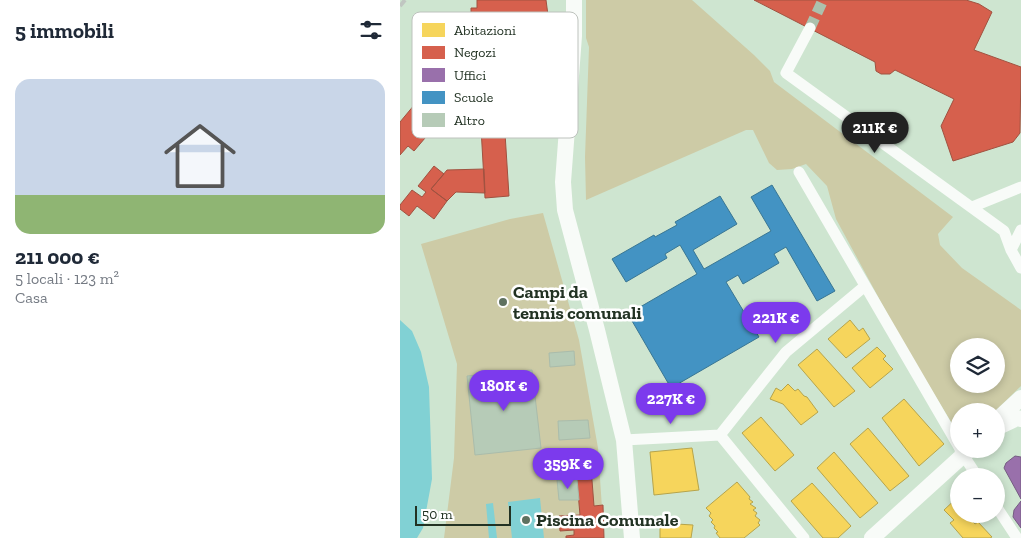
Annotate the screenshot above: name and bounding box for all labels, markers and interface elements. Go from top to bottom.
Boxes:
legend [412,12,578,138]
icon: filters [357,16,385,44]
text: 5 immobili [15,18,114,43]
text: Abitazioni [454,22,516,39]
text: Negozi [454,44,496,61]
text: Uffici [454,67,486,84]
text: Scuole [454,89,494,106]
icon: home [155,111,245,201]
text: Altro [454,112,485,129]
pin: 211K € [834,112,916,154]
text: 211K € [853,118,897,137]
text: 211 000 € [15,244,100,269]
text: 5 locali · 123 m² [15,269,119,288]
place label: Campi da tennis comunali [513,281,642,324]
text: Casa [15,288,48,307]
marker: Campi da tennis comunali [497,296,509,308]
pin: 221K € [735,302,817,344]
text: 221K € [753,308,799,327]
map controls [950,338,1005,523]
button: layers [950,338,1005,393]
pin: 180K € [463,370,545,412]
text: 180K € [480,376,528,395]
pin: 227K € [630,382,712,425]
text: 227K € [647,389,695,408]
button: + [950,403,1005,458]
pin: 359K € [527,448,609,490]
text: 359K € [544,454,592,473]
button: − [950,468,1005,523]
scale bar [415,503,511,526]
text: 50 m [422,506,453,523]
place label: Piscina Comunale [536,509,679,531]
marker: Piscina Comunale [520,514,532,526]

